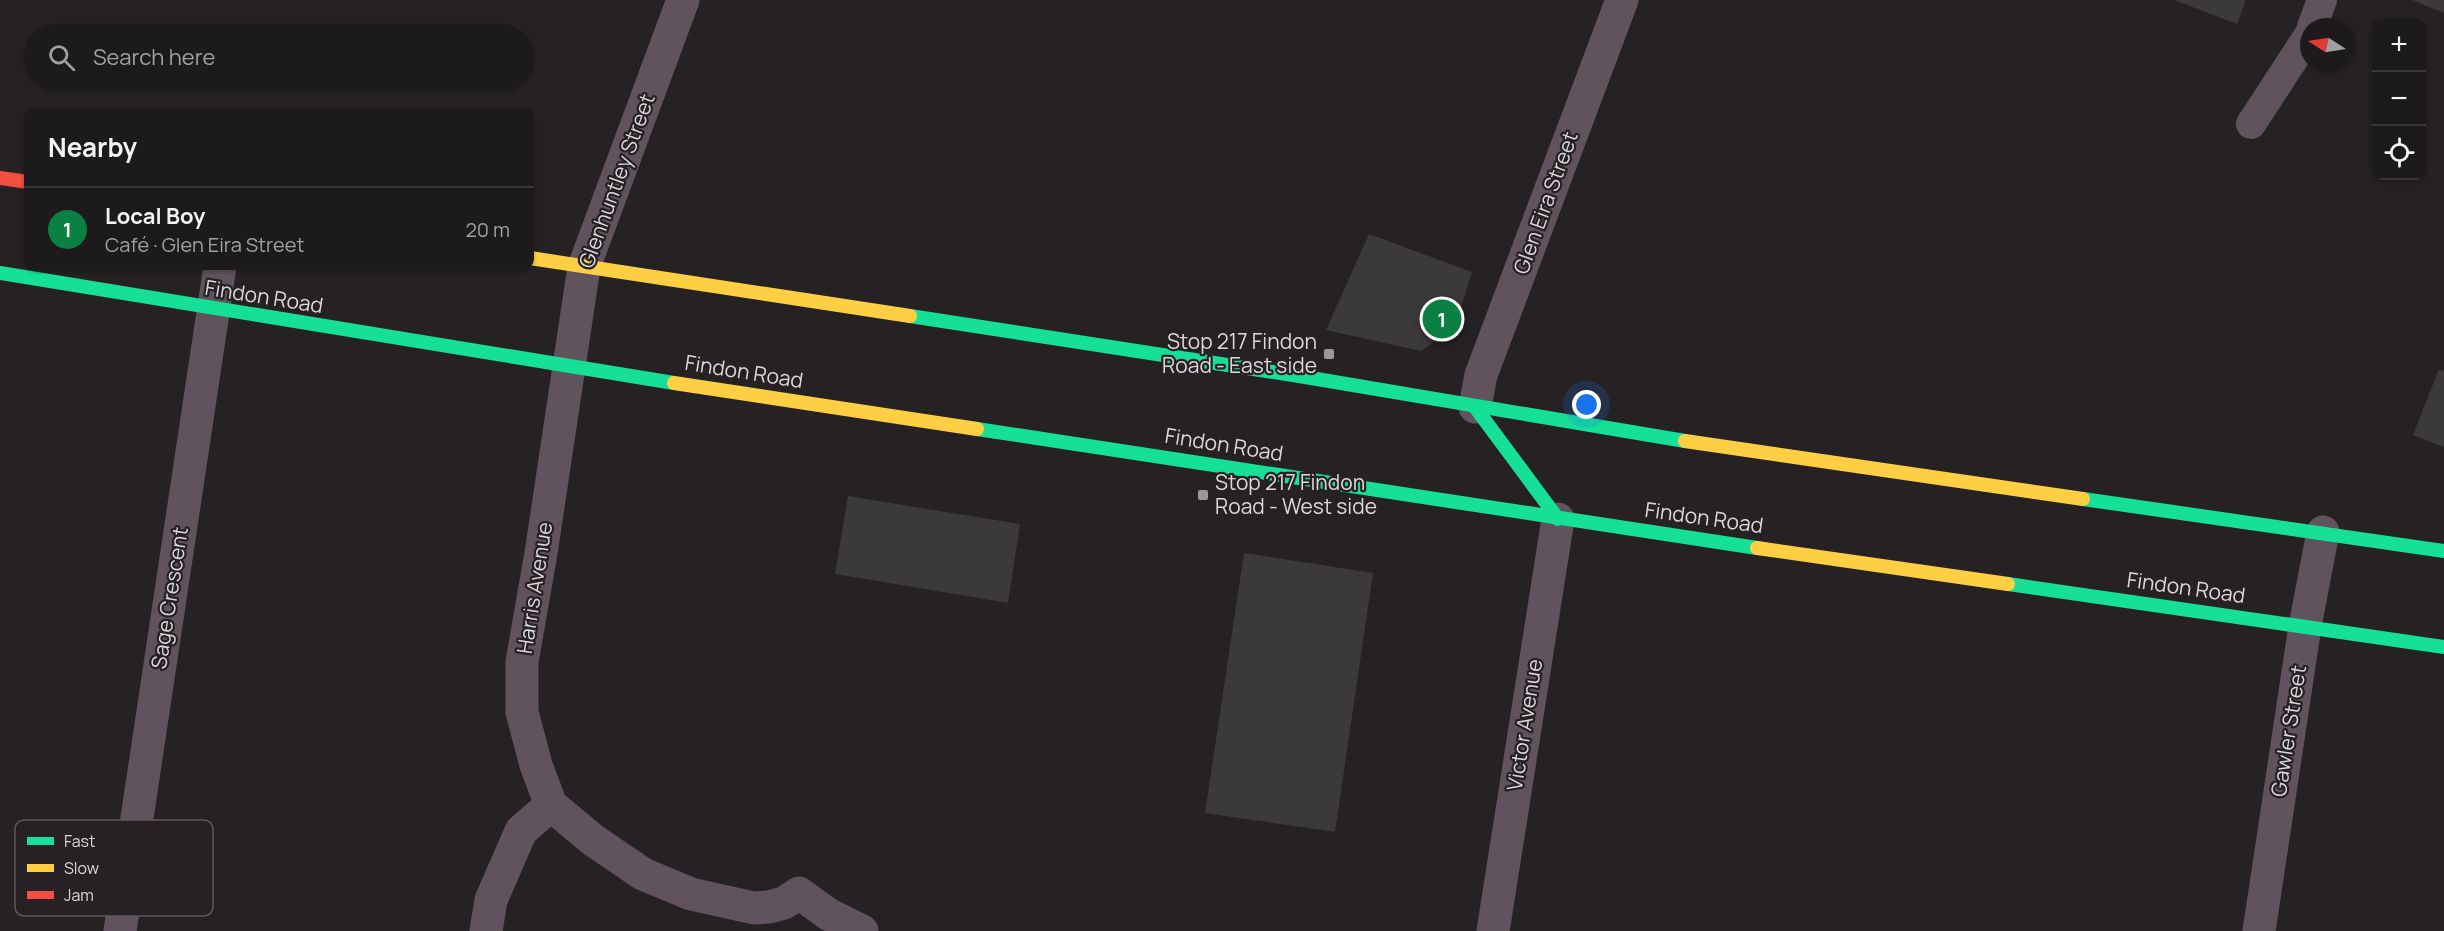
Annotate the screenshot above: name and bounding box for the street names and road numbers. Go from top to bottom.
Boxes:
street label: Glenhuntley Street [571,89,661,272]
street label: Glen Eira Street [1506,127,1584,278]
street label: Findon Road [203,273,325,319]
street label: Findon Road [683,348,805,394]
street label: Findon Road [1163,421,1285,467]
street label: Findon Road [1643,495,1765,539]
street label: Harris Avenue [510,520,558,656]
street label: Sage Crescent [144,525,194,671]
street label: Findon Road [2125,565,2247,609]
street label: Victor Avenue [1500,657,1548,793]
street label: Gawler Street [2264,663,2312,799]

